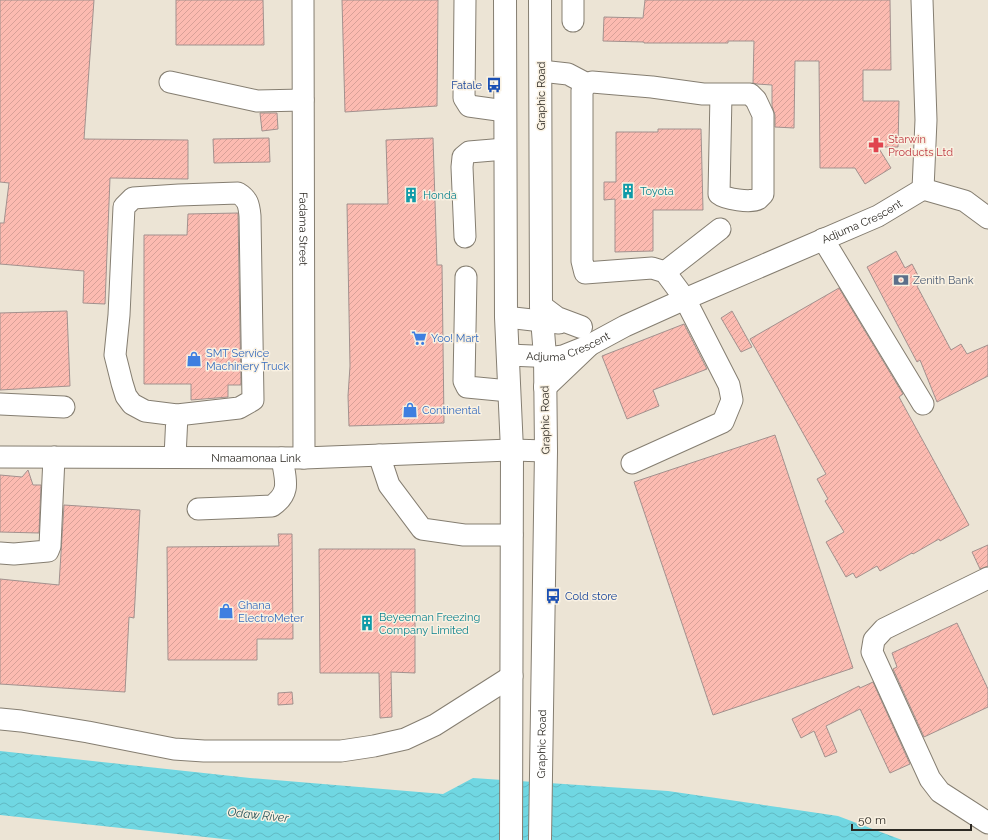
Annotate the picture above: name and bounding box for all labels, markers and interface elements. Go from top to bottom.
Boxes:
street label: Graphic Road [535,62,548,130]
bus stop icon: Fatale [485,76,503,94]
place label: Fatale [451,79,483,92]
place label: Starwin Products Ltd [888,133,953,159]
pharmacy icon: Starwin Products Ltd [867,136,885,154]
building icon: Toyota [619,182,637,200]
place label: Toyota [640,185,674,198]
building icon: Honda [402,186,420,204]
place label: Honda [423,189,457,202]
street label: Fadama Street [296,192,310,266]
street label: Adjuma Crescent [820,197,905,246]
bank icon: Zenith Bank [892,271,910,289]
place label: Zenith Bank [913,274,974,287]
supermarket icon: Yoo! Mart [410,329,428,347]
street label: Adjuma Crescent [526,329,613,364]
place label: Yoo! Mart [431,332,479,345]
place label: SMT Service Machinery Truck [206,347,289,373]
shop icon: SMT Service Machinery Truck [185,350,203,368]
street label: Graphic Road [538,385,553,454]
shop icon: Continental [401,401,419,419]
place label: Continental [422,404,480,417]
street label: Nmaamonaa Link [211,452,301,465]
bus stop icon: Cold store [544,587,562,605]
place label: Cold store [565,590,618,603]
place label: Ghana ElectroMeter [238,599,304,625]
shop icon: Ghana ElectroMeter [217,602,235,620]
place label: Beyeeman Freezing Company Limited [379,611,480,637]
building icon: Beyeeman Freezing Company Limited [358,614,376,632]
street label: Graphic Road [535,709,549,778]
water label: Odaw River [227,805,290,825]
scale bar [852,806,971,832]
text: 50 m [858,813,886,827]

